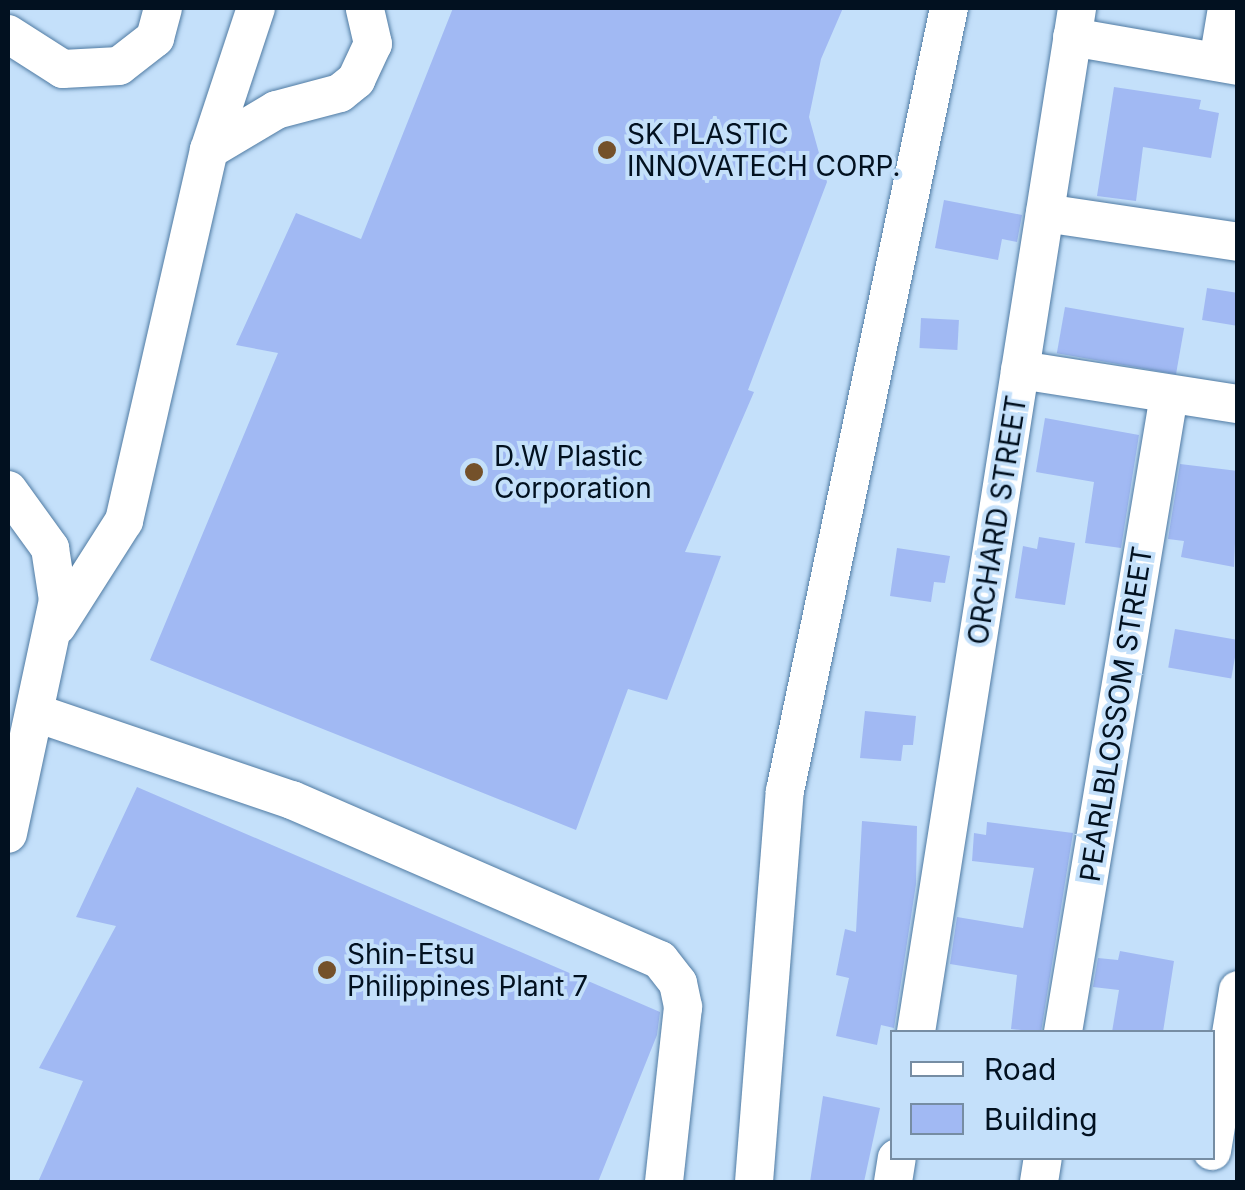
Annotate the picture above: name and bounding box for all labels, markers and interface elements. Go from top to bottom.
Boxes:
place label: SK PLASTIC INNOVATECH CORP. [627,117,900,183]
marker: SK PLASTIC INNOVATECH CORP. [596,139,618,161]
street label: ORCHARD STREET [961,393,1033,647]
place label: D.W Plastic Corporation [494,439,652,505]
marker: D.W Plastic Corporation [463,461,485,483]
street label: PEARLBLOSSOM STREET [1073,544,1159,884]
place label: Shin-Etsu Philippines Plant 7 [347,937,588,1003]
marker: Shin-Etsu Philippines Plant 7 [316,959,338,981]
legend [890,1030,1215,1160]
text: Road [984,1051,1056,1087]
text: Building [984,1101,1098,1137]

